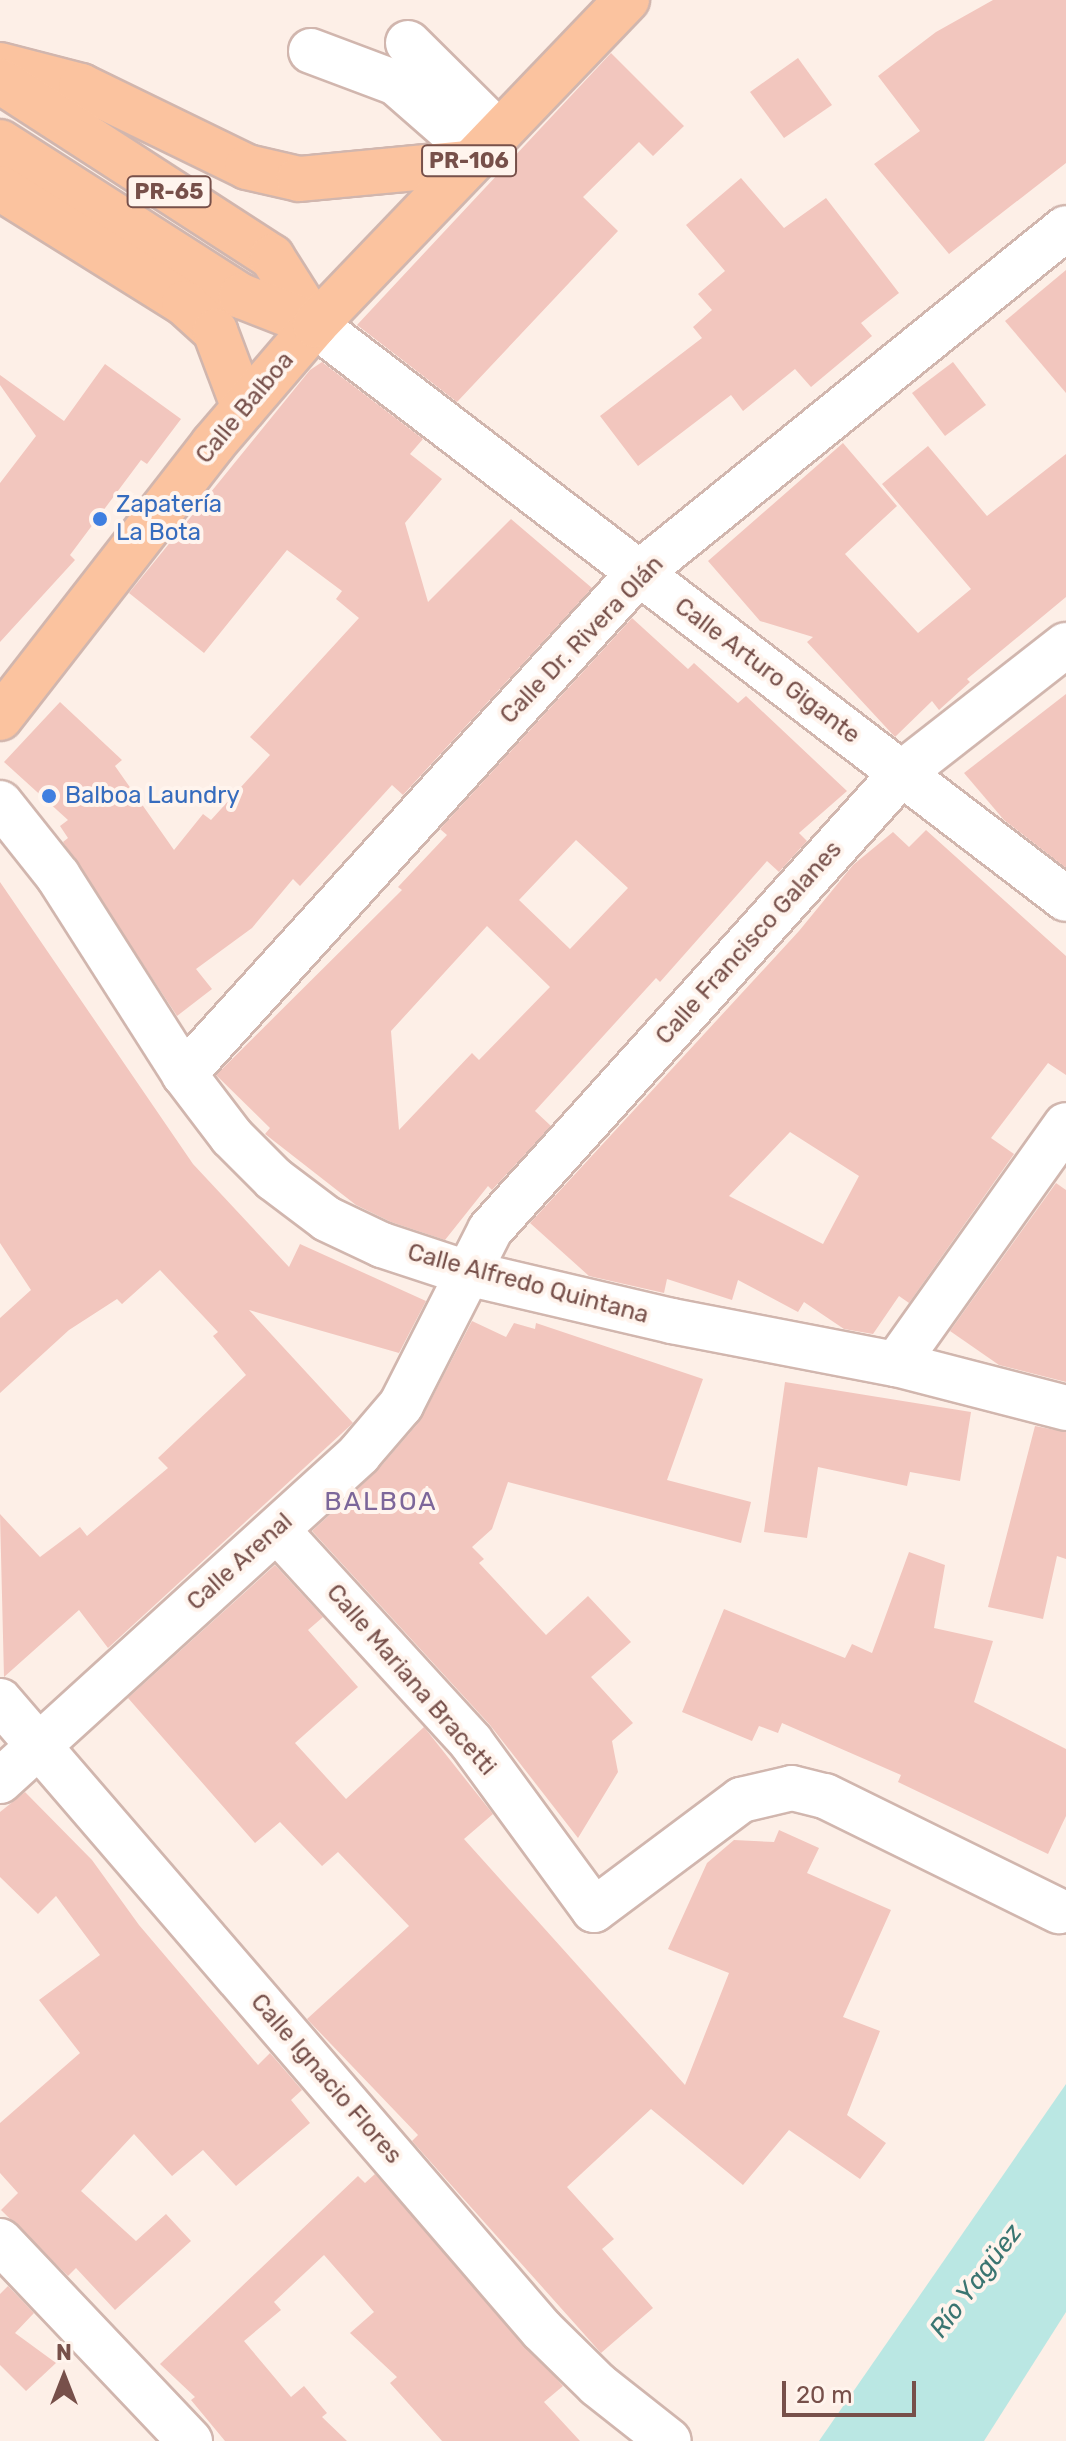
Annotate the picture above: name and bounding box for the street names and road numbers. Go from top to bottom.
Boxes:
road number: PR-106 [421,143,517,179]
road number: PR-65 [125,174,213,210]
street label: Calle Balboa [190,346,300,470]
street label: Calle Dr. Rivera Olán [494,550,670,730]
street label: Calle Arturo Gigante [669,592,865,750]
street label: Calle Francisco Galanes [650,835,848,1051]
street label: Calle Alfredo Quintana [404,1238,652,1330]
street label: Calle Arenal [181,1507,299,1617]
street label: Calle Mariana Bracetti [320,1579,502,1781]
street label: Calle Ignacio Flores [244,1988,408,2170]

